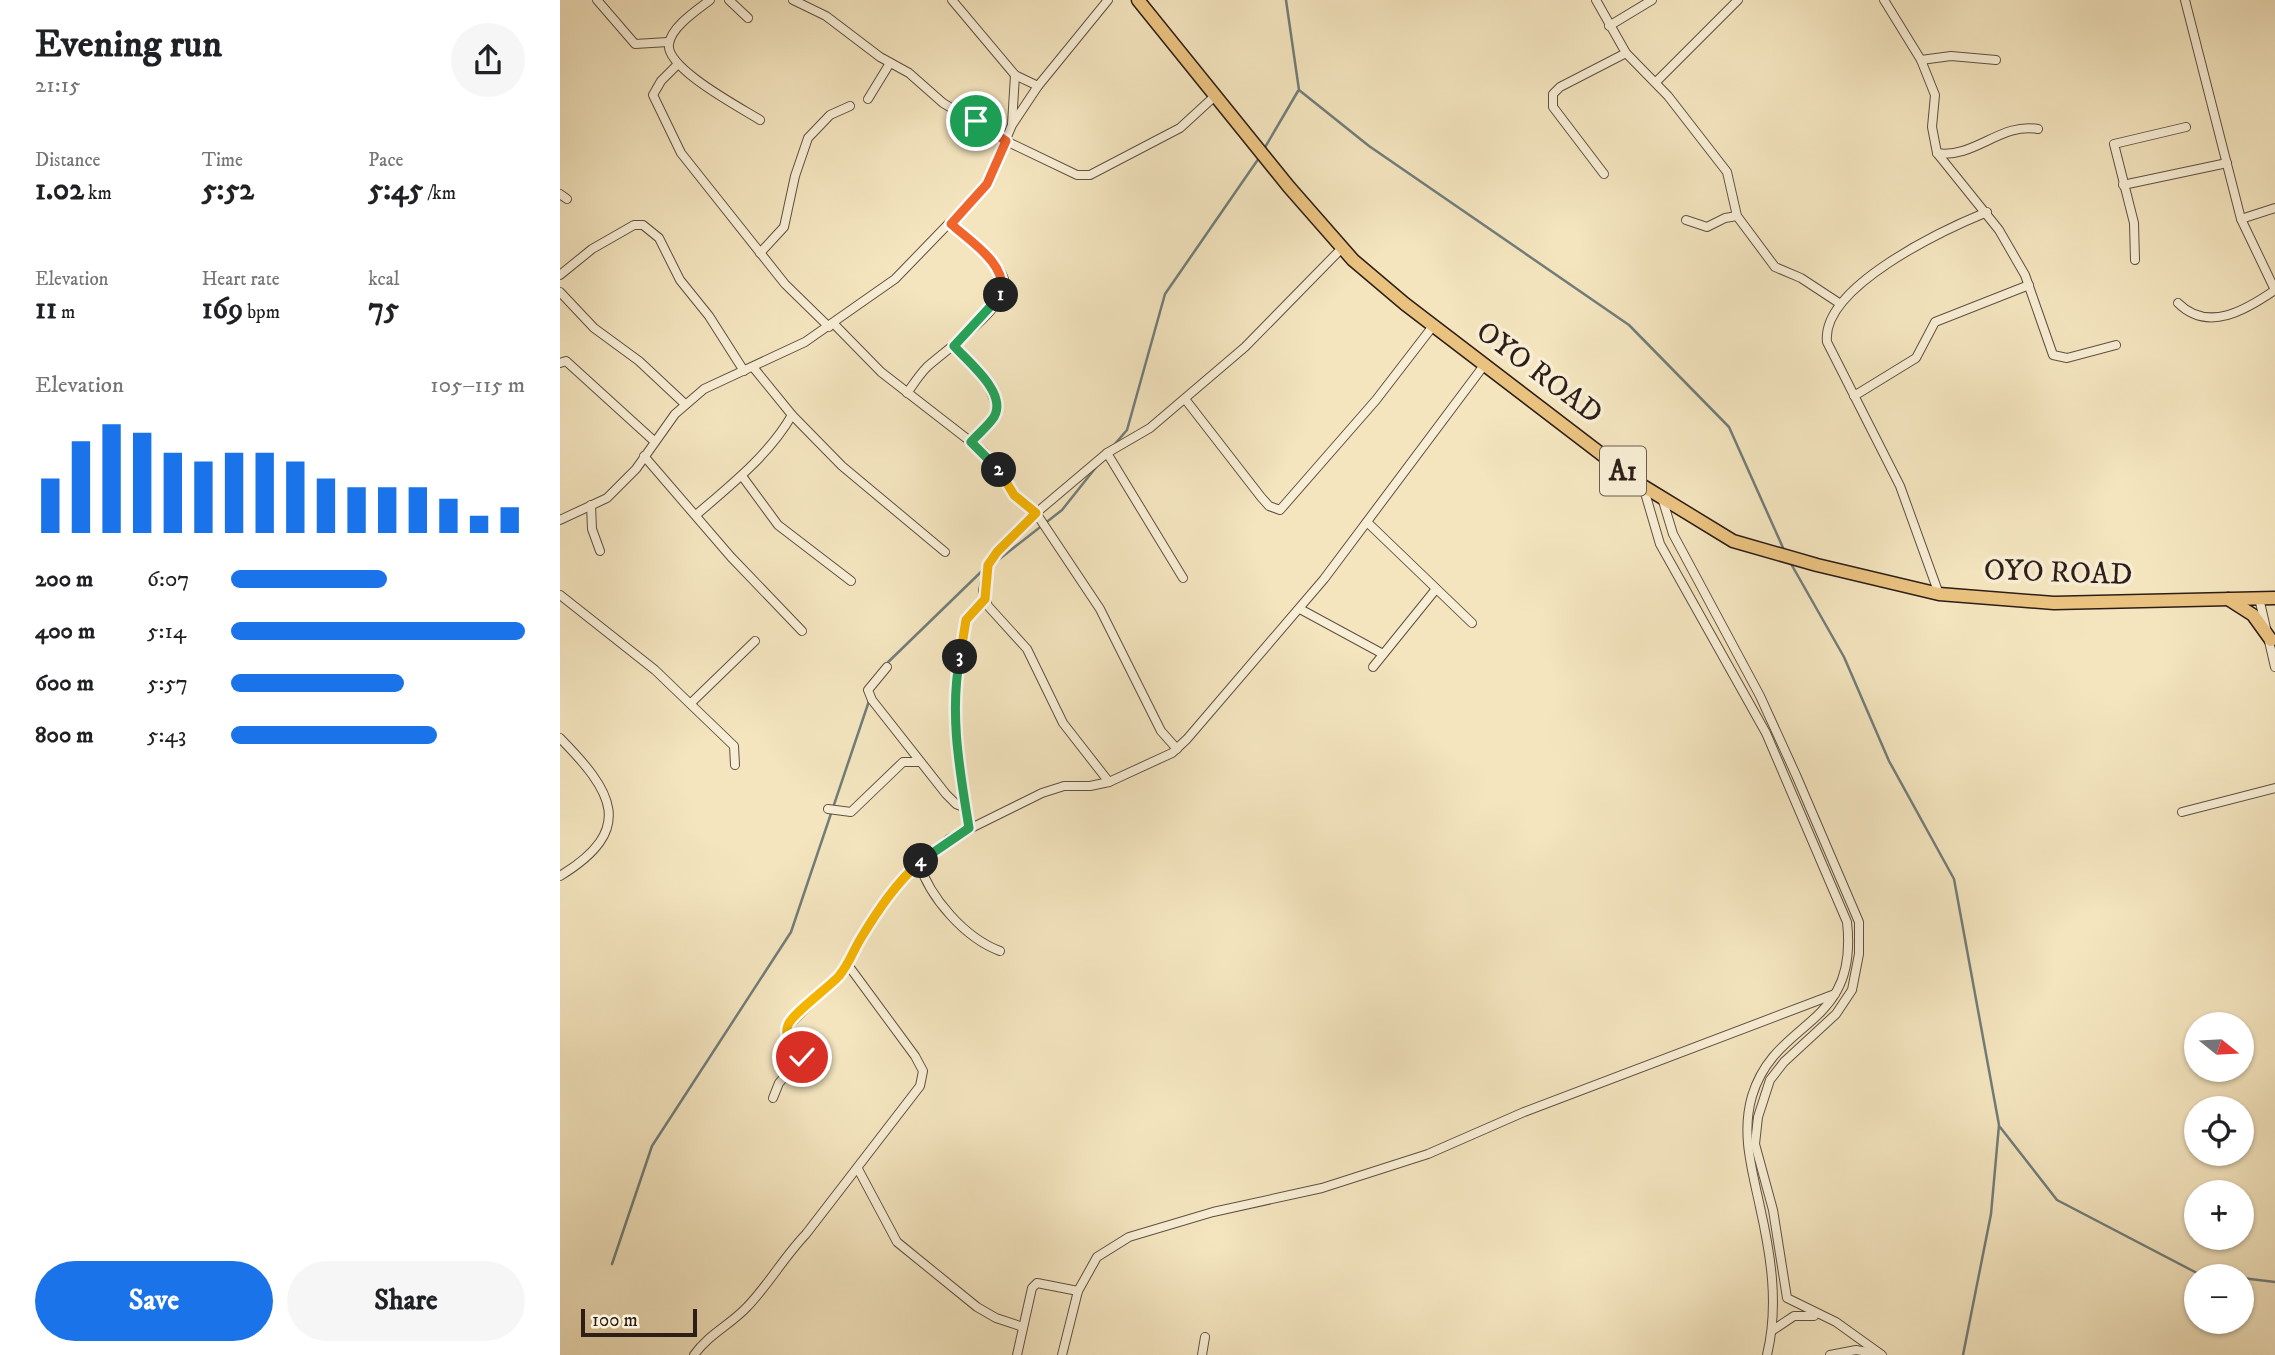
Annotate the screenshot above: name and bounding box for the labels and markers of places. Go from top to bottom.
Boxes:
pin [946,91,1006,151]
pin: 1 [984,278,1018,312]
pin: 2 [982,452,1017,488]
pin: 3 [942,640,978,674]
pin: 4 [904,844,938,878]
pin [772,1027,832,1087]

